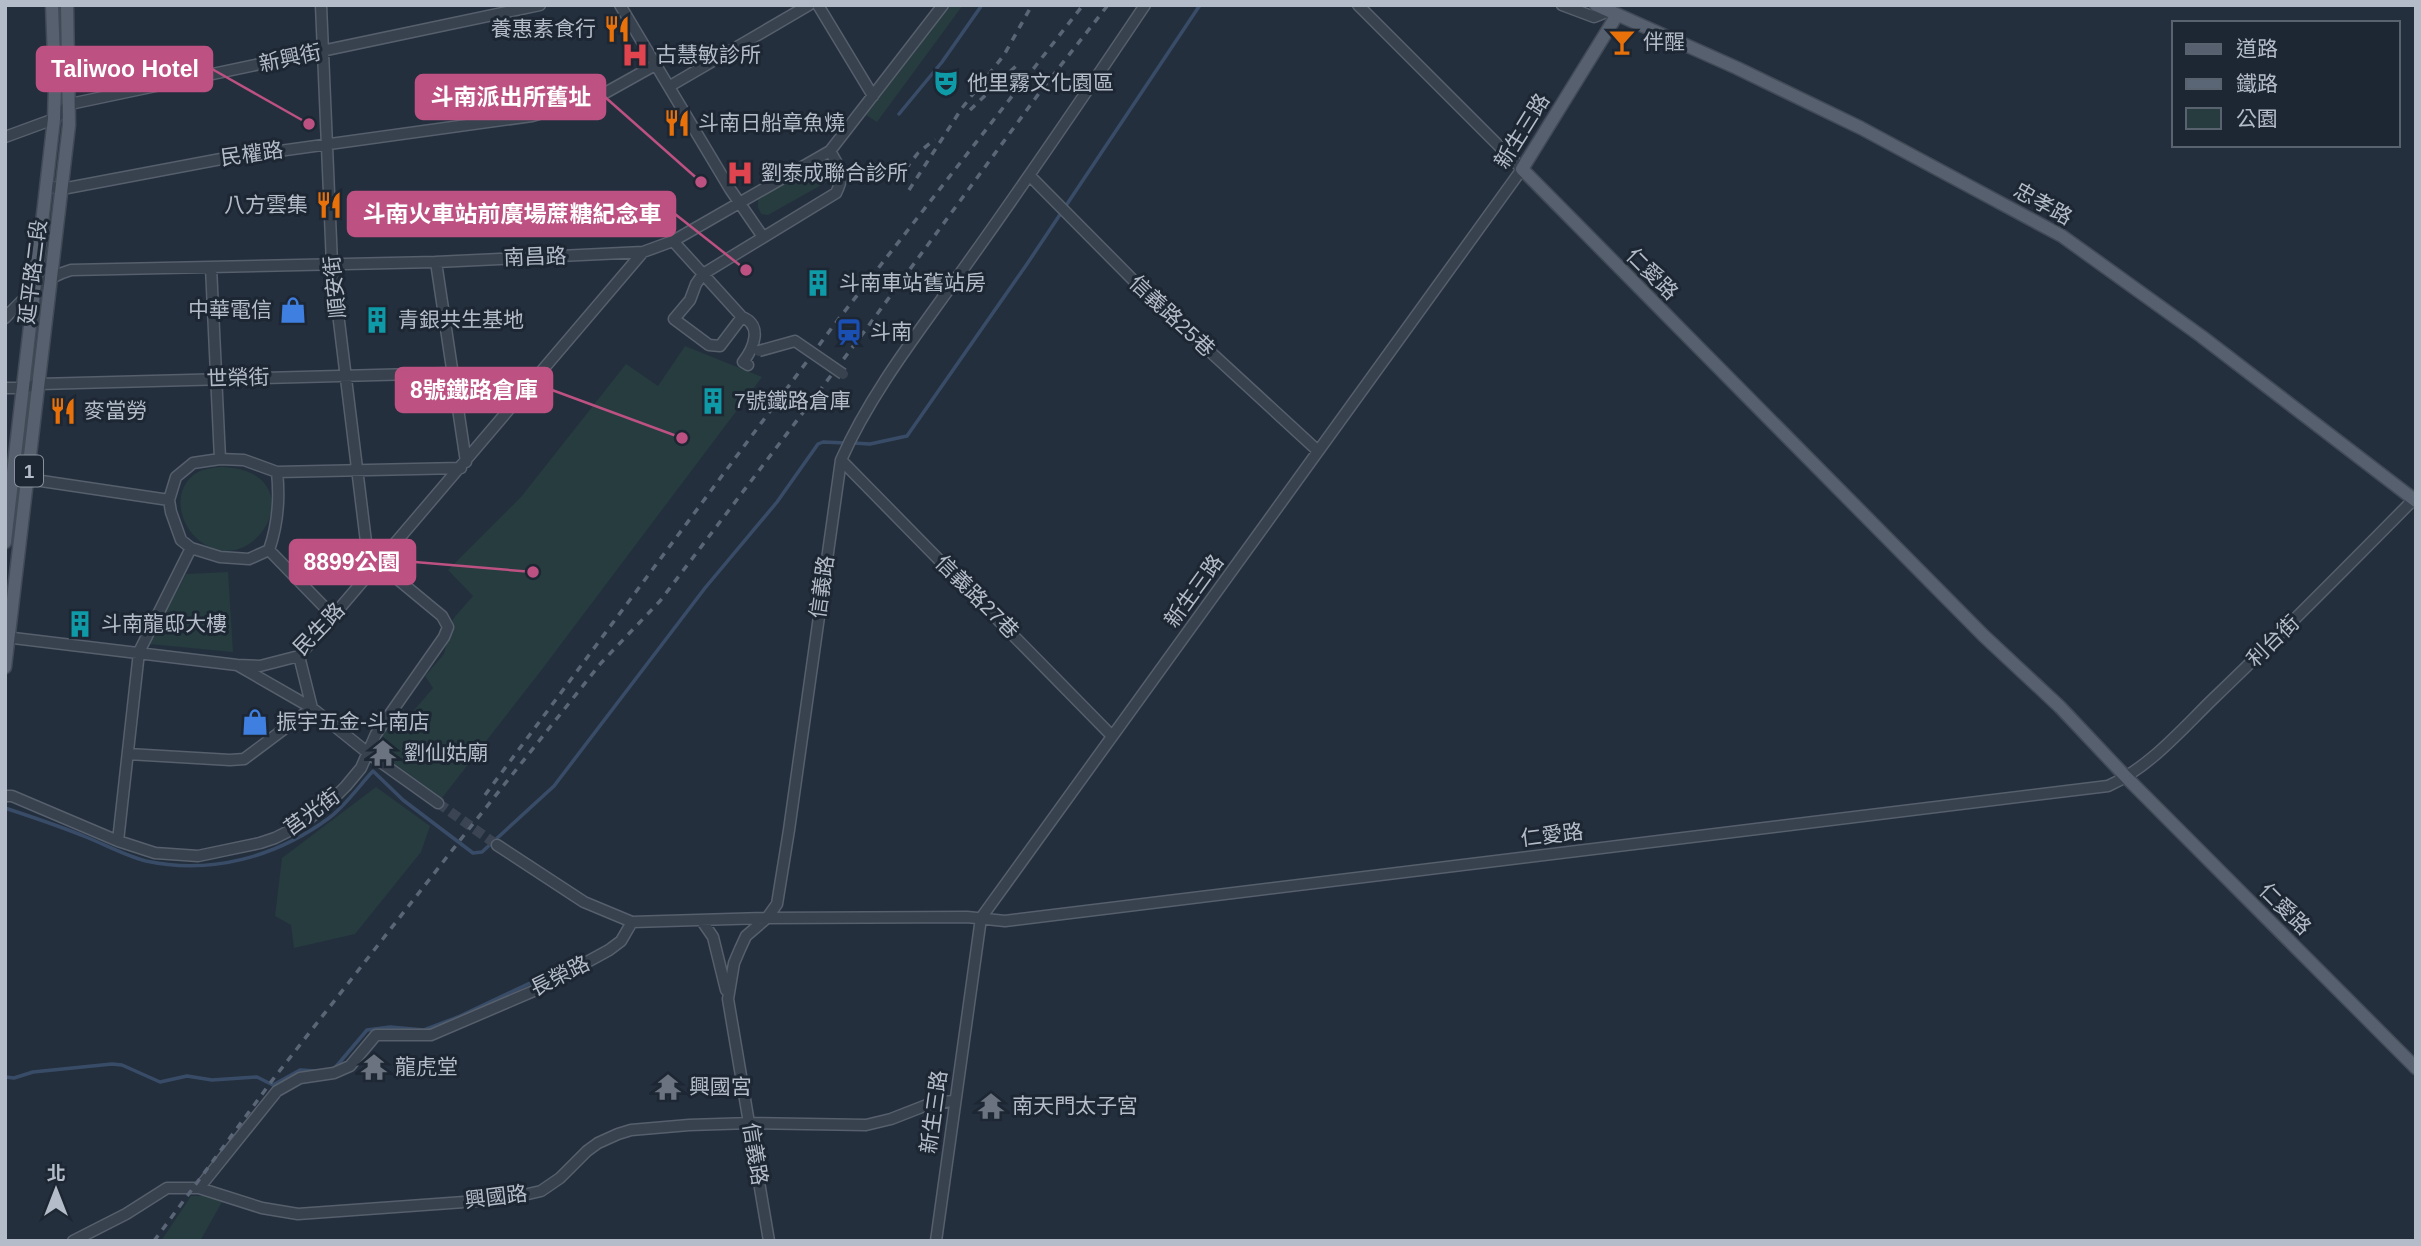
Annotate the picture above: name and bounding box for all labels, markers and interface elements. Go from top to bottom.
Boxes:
restaurant icon: 養惠素食行 [602,14,632,44]
place label: 養惠素食行 [491,17,596,40]
legend [2172,21,2400,147]
bar icon: 伴醒 [1607,27,1637,57]
place label: 伴醒 [1643,30,1685,53]
text: 道路 [2236,37,2278,60]
street label: 新興街 [257,40,323,75]
hospital icon: 古慧敏診所 [620,40,650,70]
place label: 古慧敏診所 [656,43,761,66]
callout: Taliwoo Hotel [37,47,212,91]
text: Taliwoo Hotel [51,56,199,82]
theatre icon: 他里霧文化園區 [931,68,961,98]
place label: 他里霧文化園區 [967,71,1114,94]
text: 鐵路 [2236,72,2278,95]
callout: 斗南派出所舊址 [416,75,605,119]
text: 斗南派出所舊址 [431,84,592,110]
street label: 新生三路 [1490,89,1554,172]
text: 公園 [2236,107,2278,130]
restaurant icon: 斗南日船章魚燒 [662,108,692,138]
place label: 斗南日船章魚燒 [698,111,845,134]
street label: 民權路 [219,138,285,169]
hospital icon: 劉泰成聯合診所 [725,158,755,188]
place label: 劉泰成聯合診所 [761,161,908,184]
street label: 忠孝路 [2010,178,2076,229]
restaurant icon: 八方雲集 [314,190,344,220]
callout: 斗南火車站前廣場蔗糖紀念車 [348,192,675,236]
place label: 八方雲集 [224,193,308,216]
text: 斗南火車站前廣場蔗糖紀念車 [363,201,662,227]
street label: 延平路二段 [15,218,50,325]
street label: 仁愛路 [1622,243,1683,304]
street label: 南昌路 [503,244,567,269]
street label: 順安街 [320,255,349,320]
building icon: 斗南車站舊站房 [803,268,833,298]
place label: 斗南車站舊站房 [839,271,986,294]
street label: 信義路25巷 [1125,271,1219,361]
shop icon: 中華電信 [278,295,308,325]
place label: 中華電信 [188,298,272,321]
building icon: 青銀共生基地 [362,305,392,335]
place label: 青銀共生基地 [398,308,524,331]
station icon: 斗南 [834,317,864,347]
place label: 斗南 [870,320,912,343]
street label: 世榮街 [206,365,270,390]
callout: 8號鐵路倉庫 [396,368,552,412]
text: 8號鐵路倉庫 [410,377,538,403]
building icon: 7號鐵路倉庫 [698,386,728,416]
place label: 7號鐵路倉庫 [734,389,851,412]
restaurant icon: 麥當勞 [48,396,78,426]
place label: 麥當勞 [84,399,147,422]
road number: 1 [15,456,43,486]
callout: 8899公園 [290,540,415,584]
text: 8899公園 [303,549,401,575]
street label: 新生三路 [1160,550,1228,631]
street label: 信義路27巷 [931,551,1023,643]
street label: 信義路 [806,554,837,620]
street label: 民生路 [288,598,349,659]
building icon: 斗南龍邸大樓 [65,609,95,639]
street label: 利台街 [2242,610,2303,671]
place label: 斗南龍邸大樓 [101,612,227,635]
shop icon: 振宇五金-斗南店 [240,707,270,737]
place label: 振宇五金-斗南店 [276,710,430,733]
temple icon: 劉仙姑廟 [368,738,398,768]
place label: 劉仙姑廟 [404,741,488,764]
street label: 莒光街 [279,784,344,839]
street label: 仁愛路 [1519,819,1585,850]
street label: 仁愛路 [2255,878,2316,939]
street label: 長榮路 [526,951,593,1000]
temple icon: 龍虎堂 [359,1052,389,1082]
place label: 龍虎堂 [395,1055,458,1078]
street label: 新生三路 [916,1069,951,1155]
temple icon: 興國宮 [653,1072,683,1102]
place label: 興國宮 [689,1075,752,1098]
temple icon: 南天門太子宮 [976,1091,1006,1121]
place label: 南天門太子宮 [1012,1094,1138,1117]
street label: 信義路 [739,1121,772,1187]
north arrow [21,1155,91,1225]
text: 北 [46,1163,66,1184]
street label: 興國路 [463,1181,529,1212]

